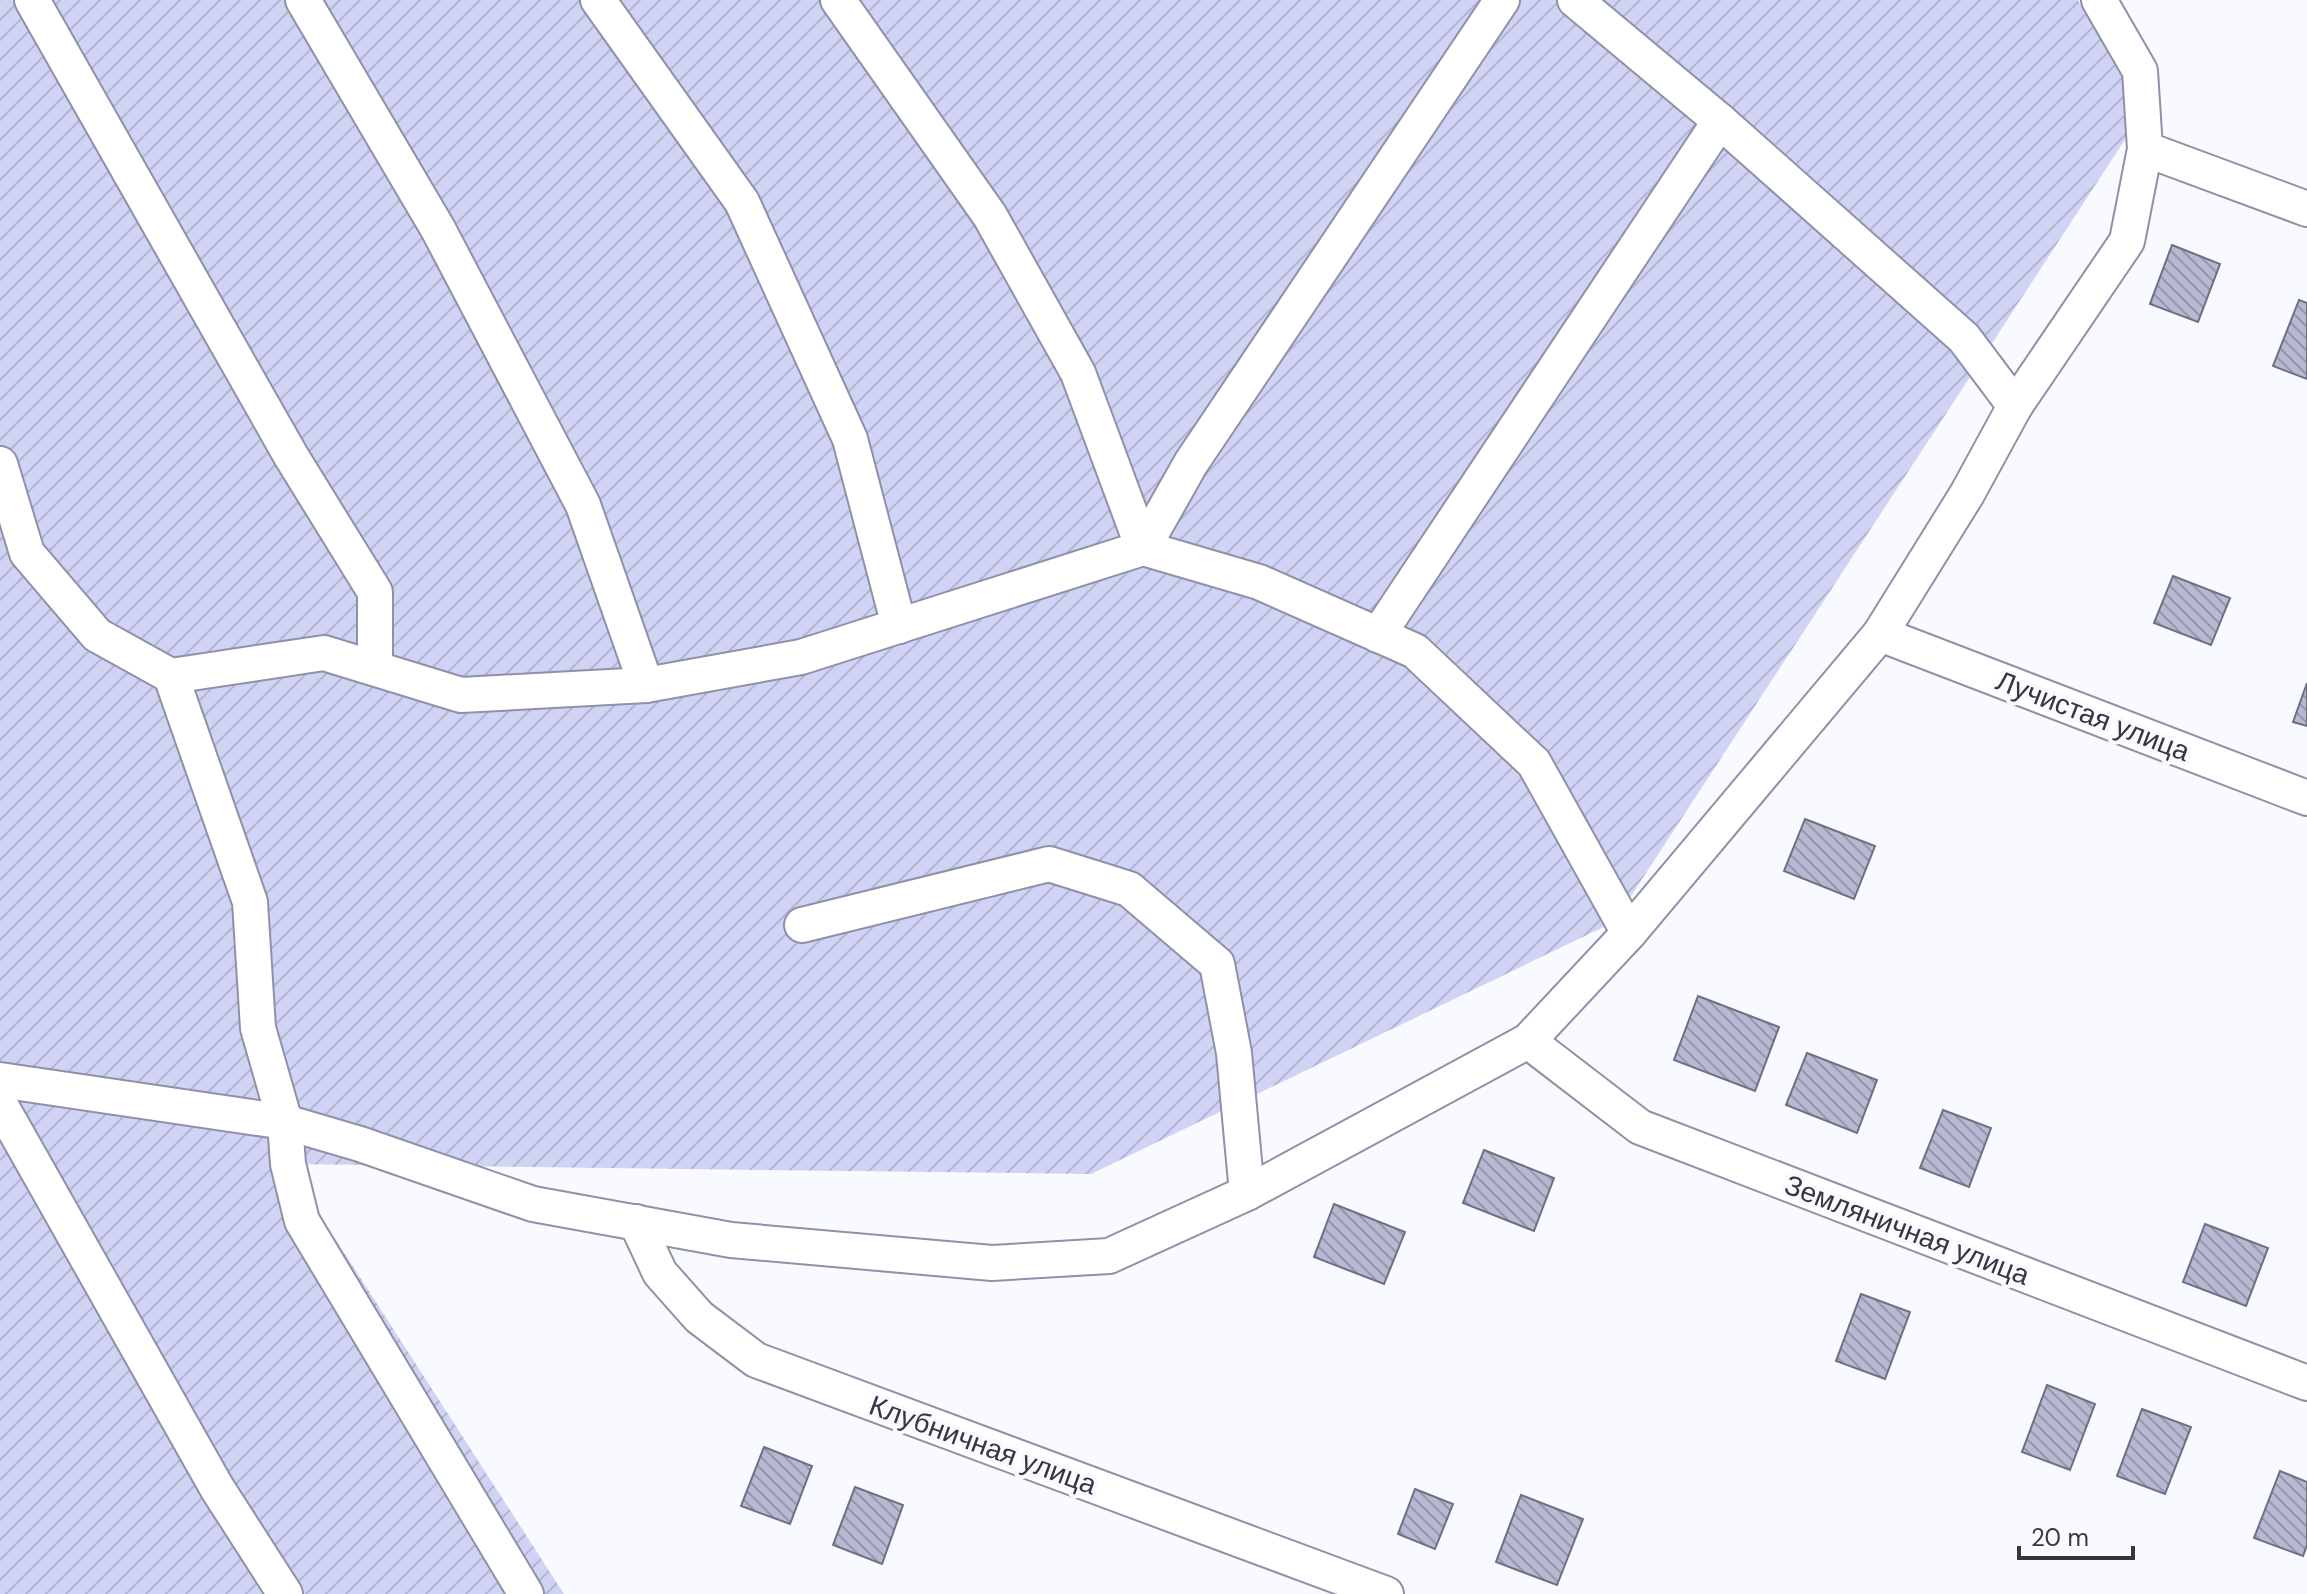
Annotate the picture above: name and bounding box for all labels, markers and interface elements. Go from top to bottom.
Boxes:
street label: Лучистая улица [1991,662,2196,770]
street label: Земляничная улица [1779,1166,2035,1294]
street label: Клубничная улица [864,1387,1102,1503]
scale bar [2019,1510,2133,1560]
text: 20 m [2031,1522,2089,1553]

